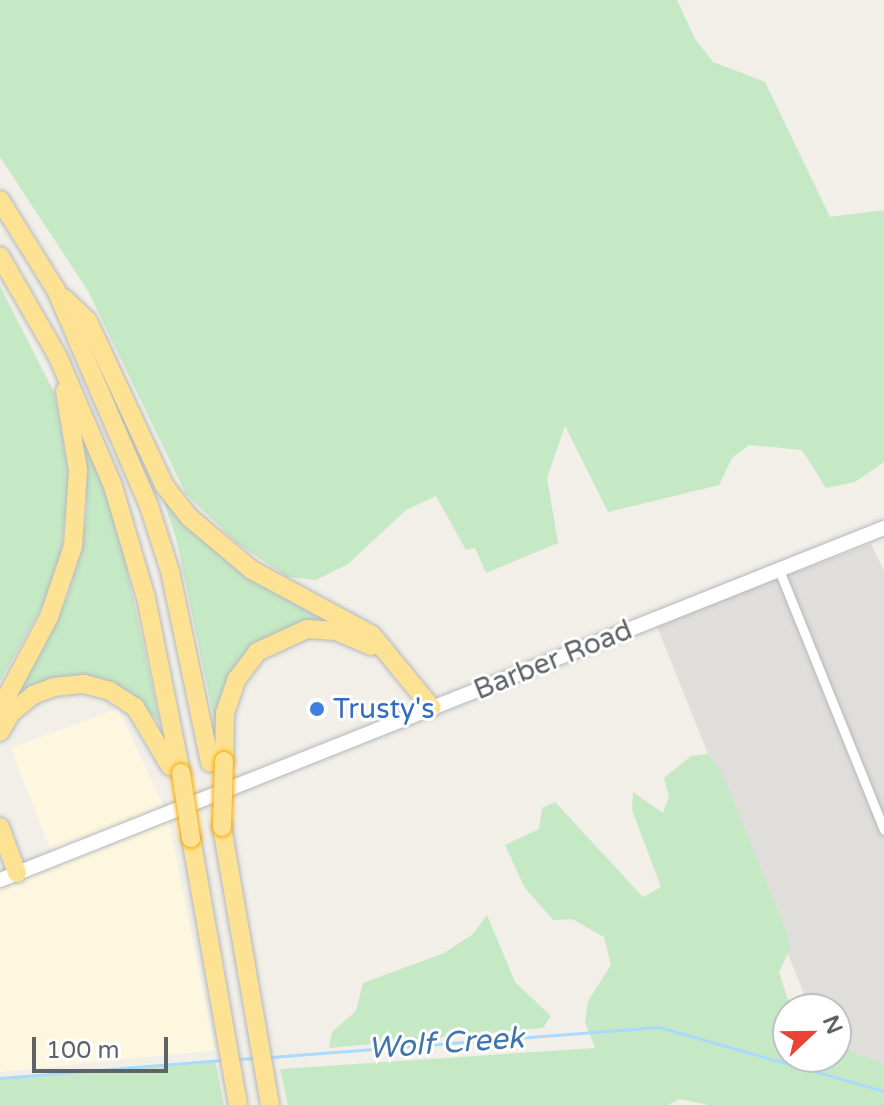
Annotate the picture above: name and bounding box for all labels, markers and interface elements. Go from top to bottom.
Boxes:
street label: Barber Road [469,613,637,707]
place label: Trusty's [333,692,435,726]
marker: Trusty's [308,700,326,718]
north arrow [772,993,852,1073]
text: N [817,1012,848,1038]
scale bar [36,1021,172,1071]
water label: Wolf Creek [367,1021,525,1067]
text: 100 m [46,1036,120,1065]

